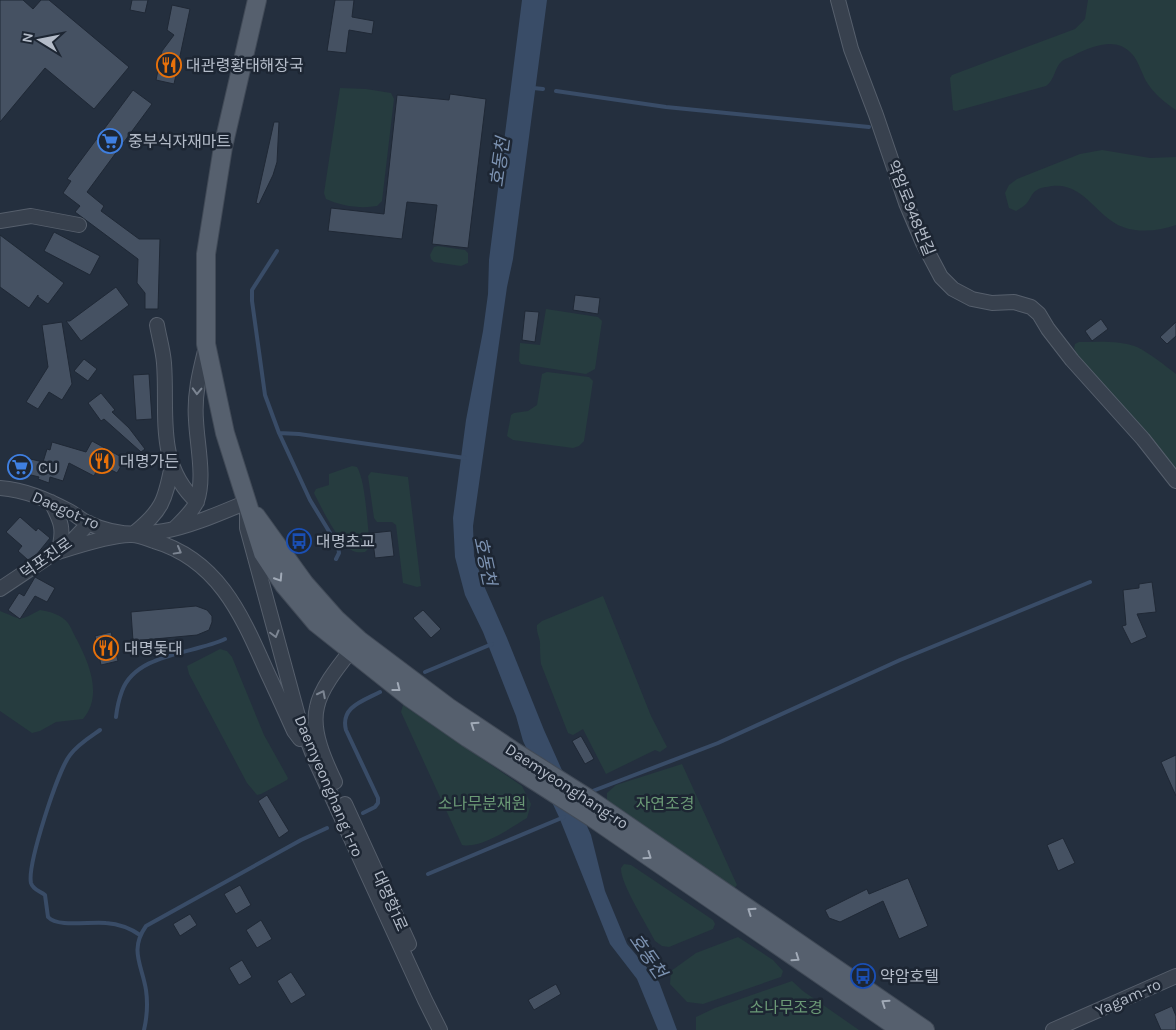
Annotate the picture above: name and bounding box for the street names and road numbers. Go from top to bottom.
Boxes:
street label: 약암로948번길 [883,157,939,259]
street label: Daegot-ro [29,487,103,533]
street label: 덕포진로 [16,533,76,583]
street label: Daemyeonghang 1-ro [291,712,367,860]
street label: Daemyeonghang-ro [502,739,632,833]
street label: 대명항1로 [368,868,412,934]
street label: Yagam-ro [1092,974,1164,1020]

